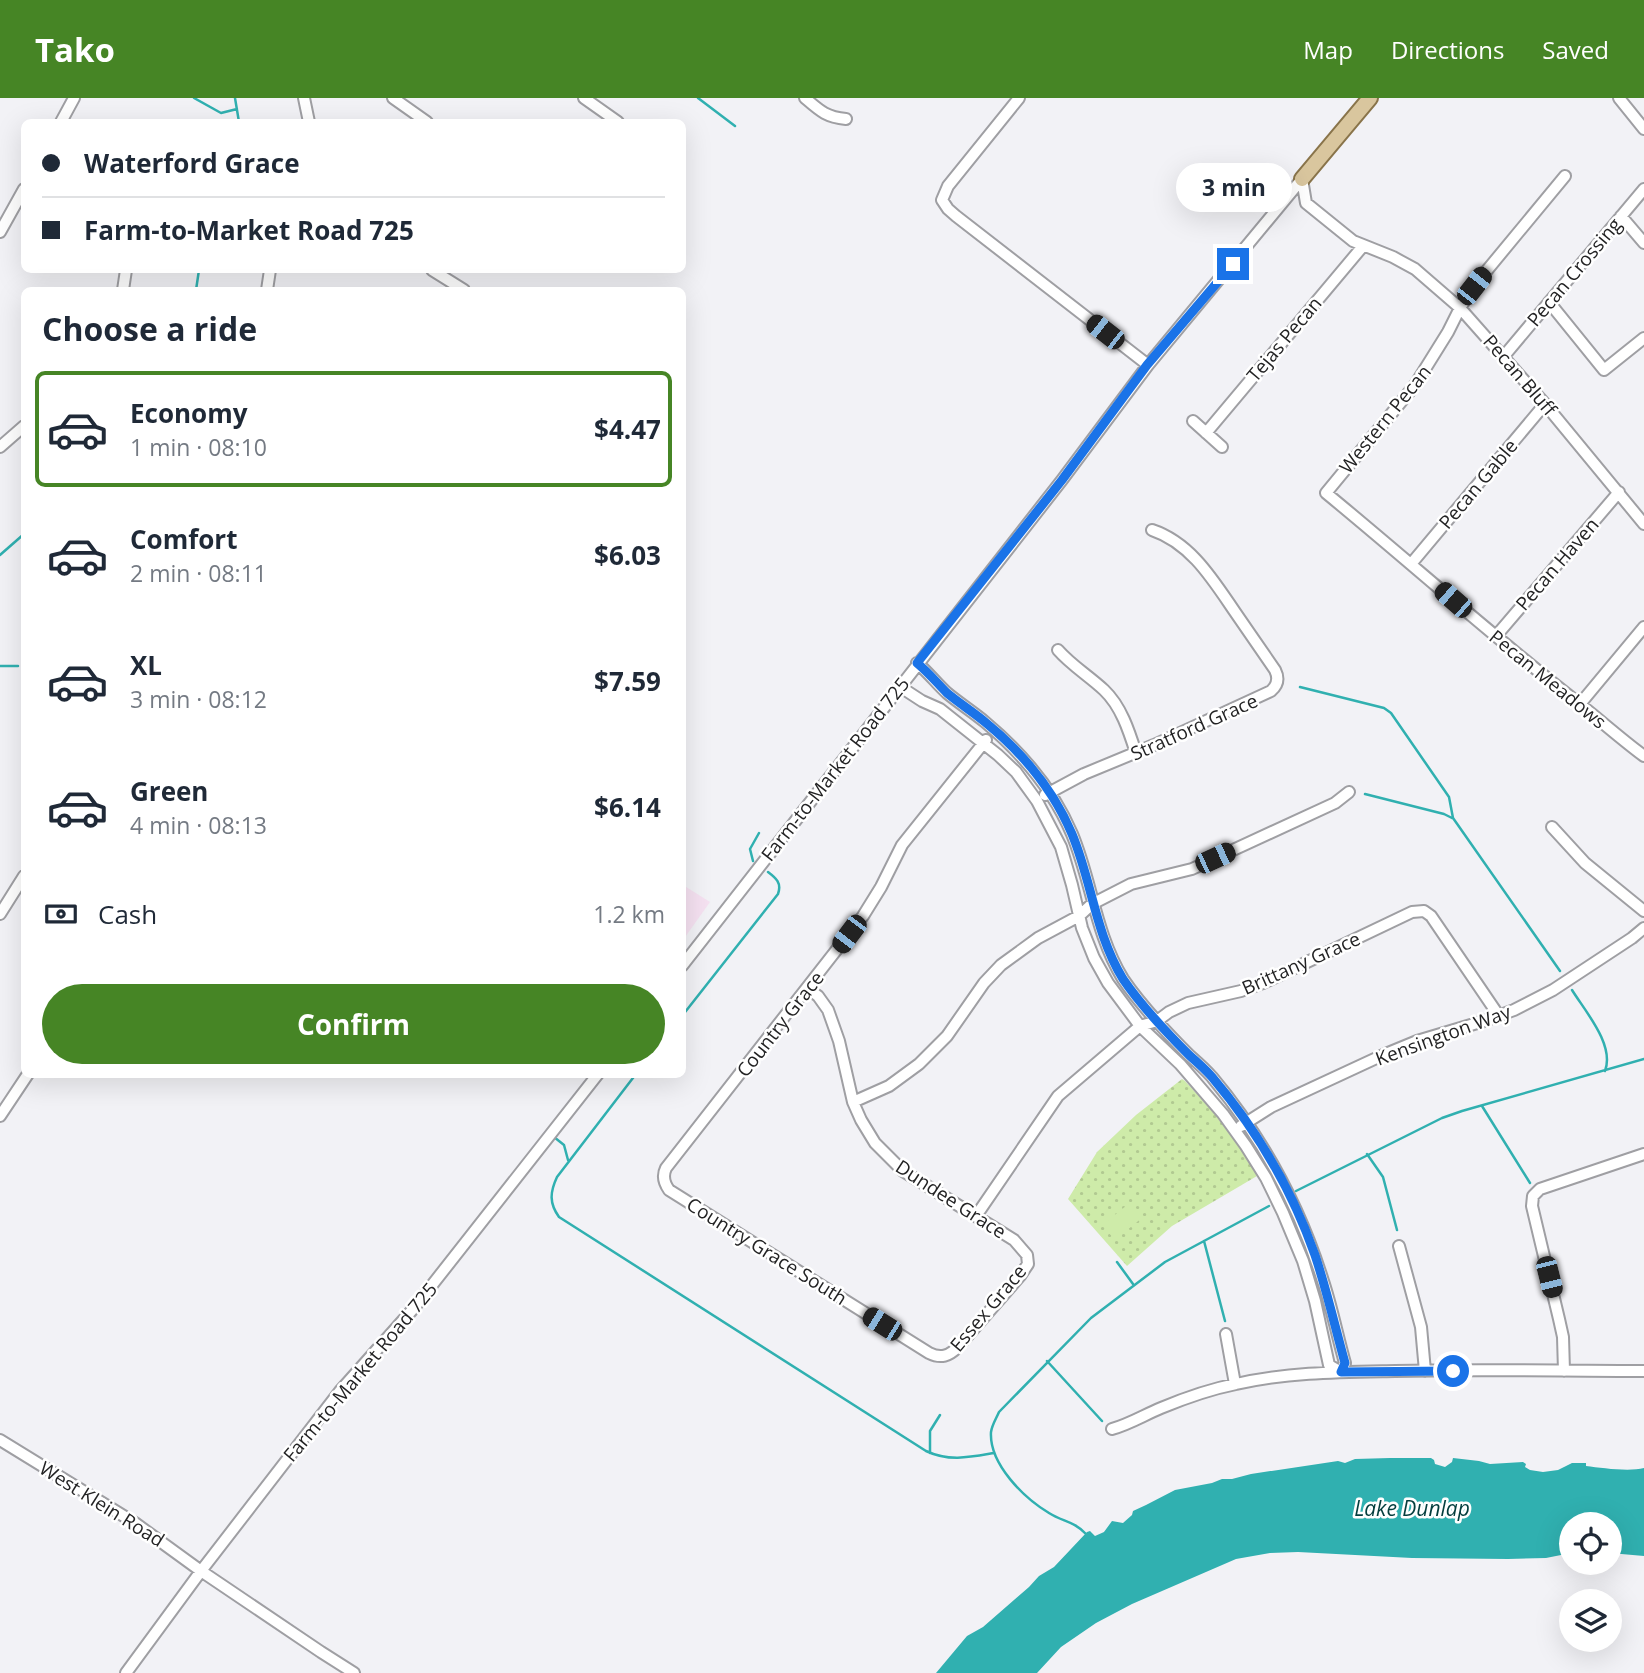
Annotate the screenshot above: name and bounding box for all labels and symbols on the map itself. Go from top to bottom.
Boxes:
callout: 3 min [1175,162,1291,212]
street label: Pecan Crossing [1521,212,1627,332]
route end [1217,248,1249,280]
car [1453,263,1496,309]
street label: Tejas Pecan [1241,291,1327,387]
car [1082,311,1129,353]
street label: Pecan Bluff [1477,329,1563,422]
street label: Western Pecan [1333,359,1437,479]
street label: Pecan Gable [1433,434,1523,534]
street label: Pecan Haven [1510,512,1604,616]
car [1431,578,1476,622]
street label: Pecan Meadows [1484,624,1612,734]
street label: Farm-to-Market Road 725 [755,672,915,866]
street label: Stratford Grace [1126,687,1262,767]
car [1192,840,1239,876]
car [828,911,871,957]
street label: Brittany Grace [1238,925,1364,1001]
street label: Country Grace [730,966,830,1082]
street label: Kensington Way [1372,998,1515,1072]
street label: Dundee Grace [891,1154,1011,1244]
street label: Country Grace South [682,1191,852,1311]
car [1534,1254,1565,1300]
street label: Essex Grace [944,1259,1032,1357]
street label: Farm-to-Market Road 725 [277,1277,443,1467]
car [859,1304,906,1344]
route start [1437,1355,1469,1387]
street label: West Klein Road [35,1455,169,1553]
water label: Lake Dunlap [1354,1494,1470,1522]

